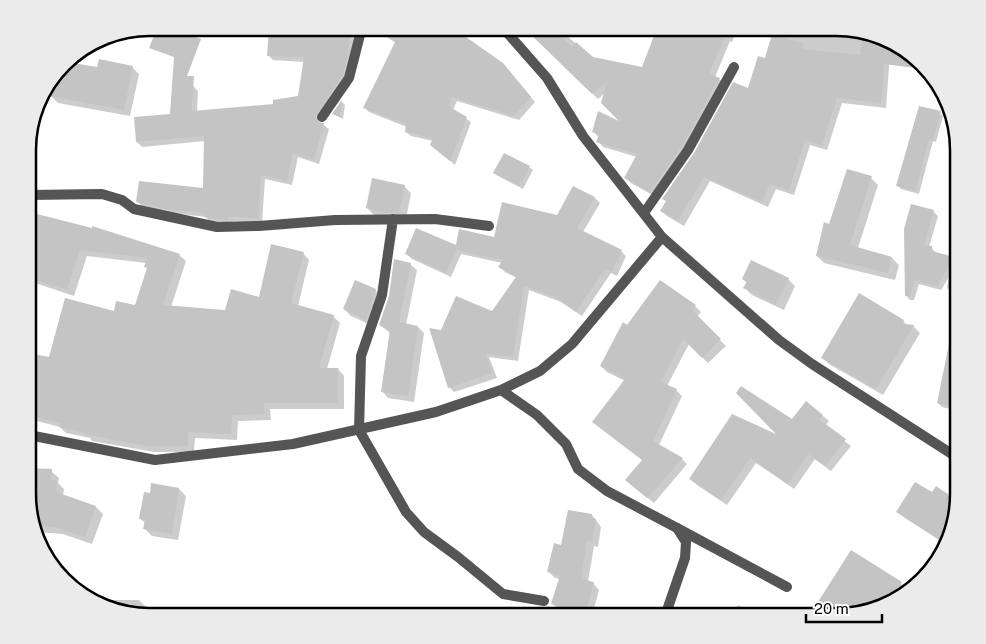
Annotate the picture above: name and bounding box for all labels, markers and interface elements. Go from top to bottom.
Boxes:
scale bar [806,592,882,624]
text: 20 m [814,600,849,617]

